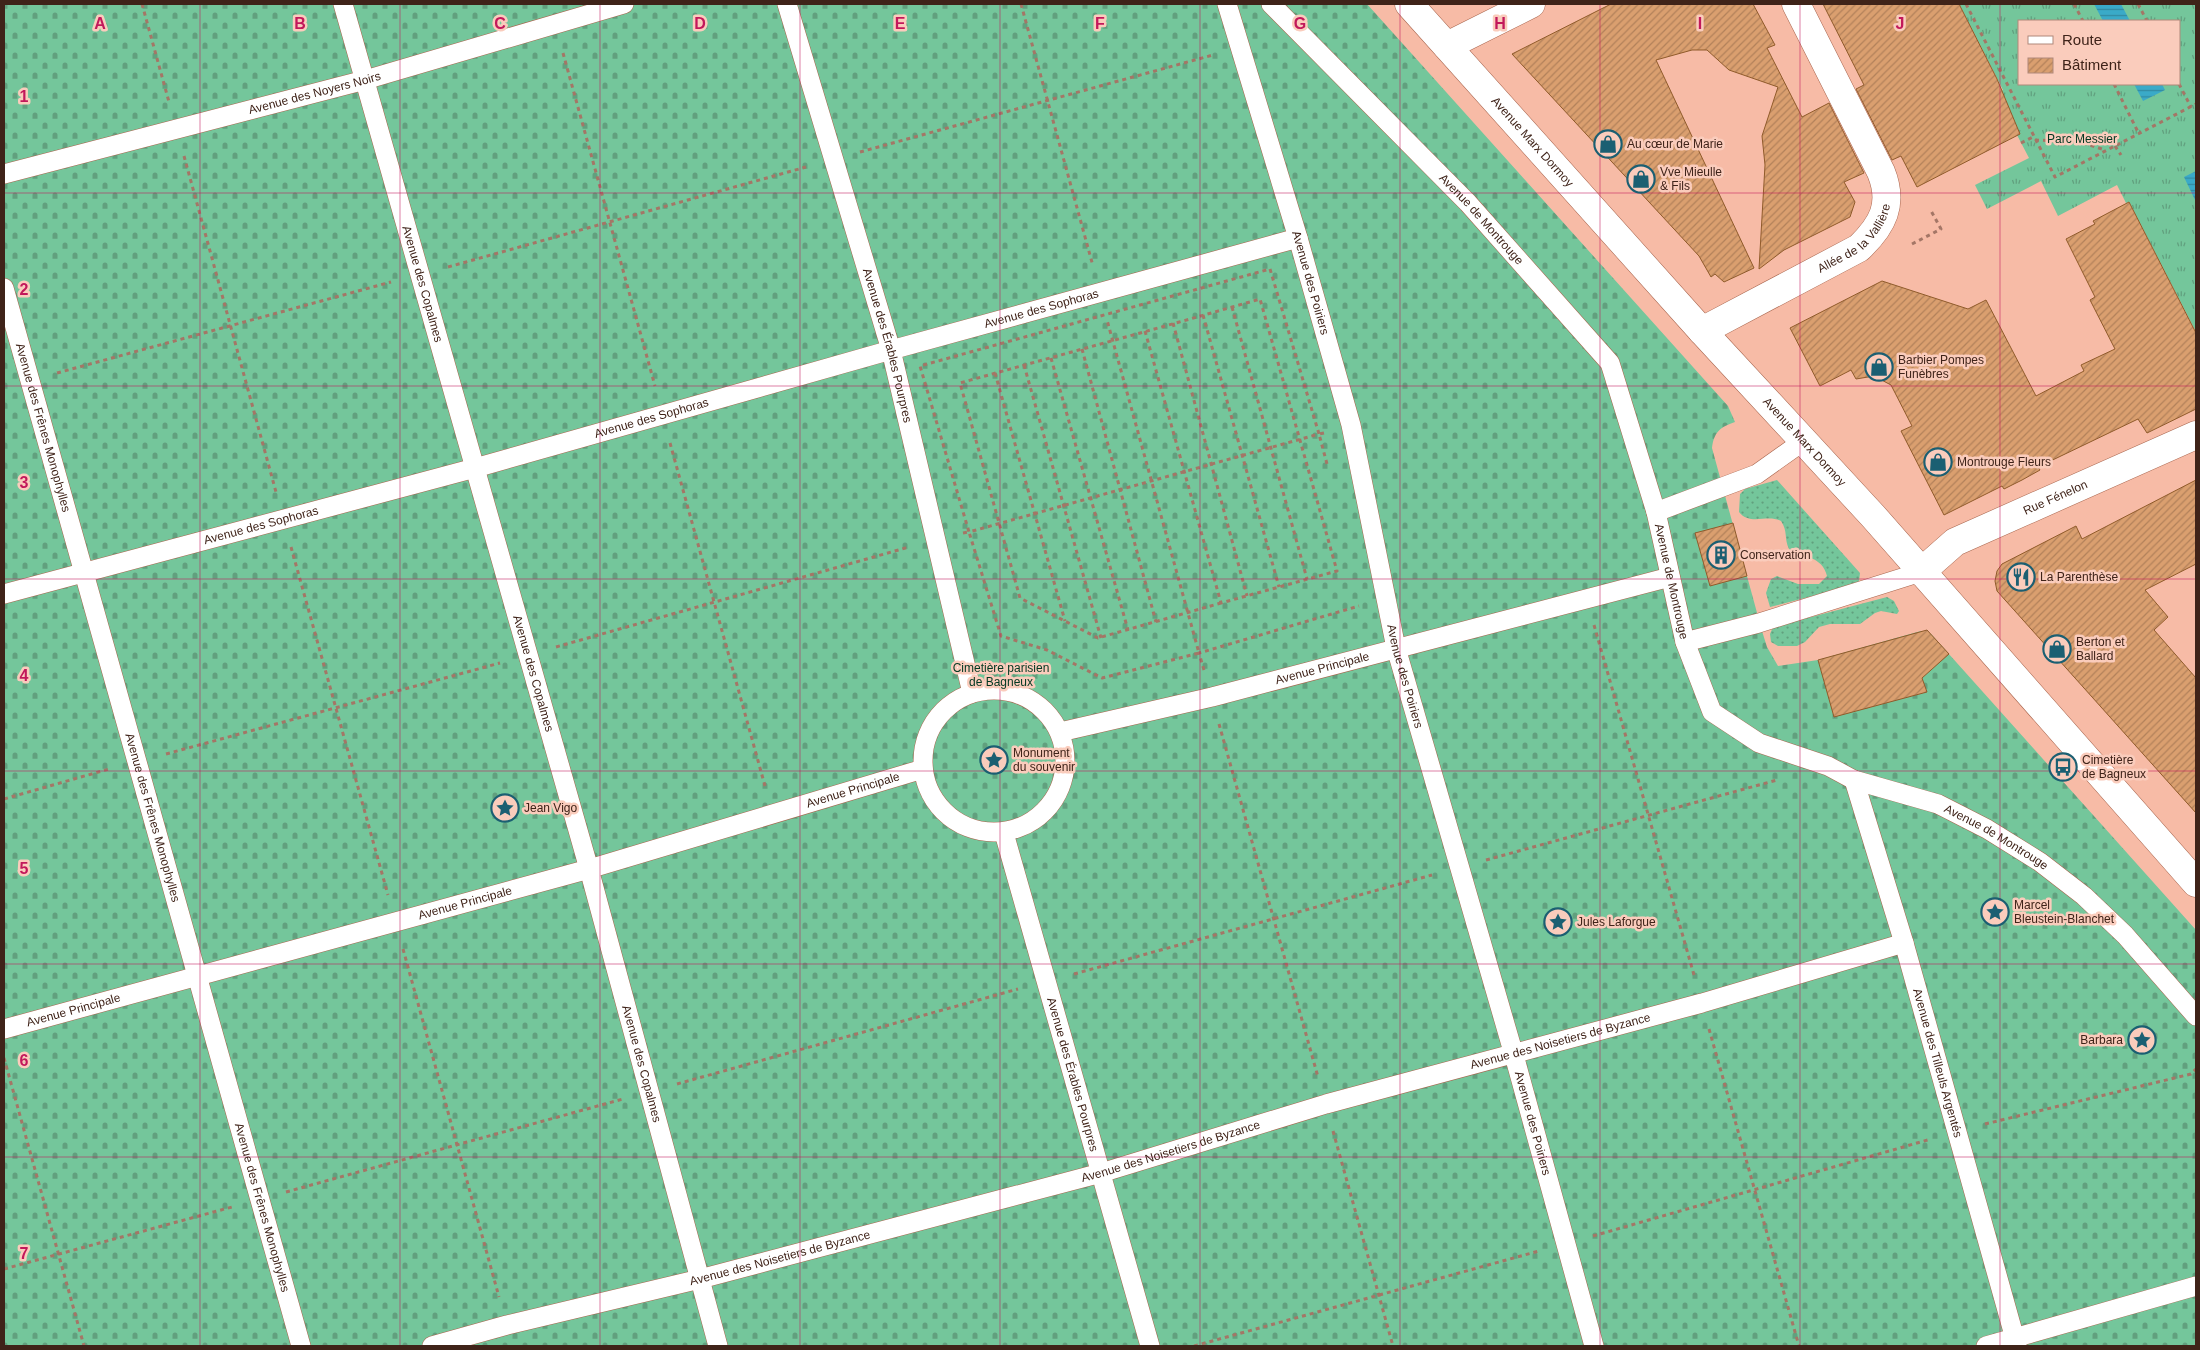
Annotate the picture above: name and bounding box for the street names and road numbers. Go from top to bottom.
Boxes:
street label: Avenue des Noyers Noirs [247,69,382,117]
street label: Avenue Marx Dormoy [1489,94,1576,190]
street label: Avenue de Montrouge [1436,171,1527,268]
street label: Allée de la Vallière [1815,202,1893,276]
street label: Avenue des Copalmes [399,224,446,344]
street label: Avenue des Poiriers [1289,229,1332,336]
street label: Avenue des Érables Pourpres [860,267,915,424]
street label: Avenue des Sophoras [983,286,1100,331]
street label: Avenue des Frênes Monophylles [13,342,74,514]
street label: Avenue des Sophoras [593,395,710,441]
street label: Avenue Marx Dormoy [1760,395,1849,489]
street label: Rue Fénelon [2021,477,2090,518]
street label: Avenue des Sophoras [202,503,320,547]
street label: Avenue de Montrouge [1652,522,1691,641]
street label: Avenue des Copalmes [510,613,557,733]
street label: Avenue des Poiriers [1384,623,1426,730]
street label: Avenue Principale [1274,649,1371,687]
street label: Avenue des Frênes Monophylles [122,731,183,904]
street label: Avenue Principale [805,769,902,811]
street label: Avenue de Montrouge [1942,801,2051,873]
street label: Avenue Principale [417,883,514,922]
street label: Avenue des Tilleuls Argentés [1910,987,1965,1139]
street label: Avenue Principale [25,990,122,1030]
street label: Avenue des Érables Pourpres [1044,996,1101,1153]
street label: Avenue des Copalmes [619,1004,664,1124]
street label: Avenue des Noisetiers de Byzance [1469,1010,1652,1072]
street label: Avenue des Poiriers [1512,1070,1554,1177]
street label: Avenue des Noisetiers de Byzance [1080,1118,1262,1185]
street label: Avenue des Frênes Monophylles [232,1121,292,1294]
street label: Avenue des Noisetiers de Byzance [688,1227,872,1288]

